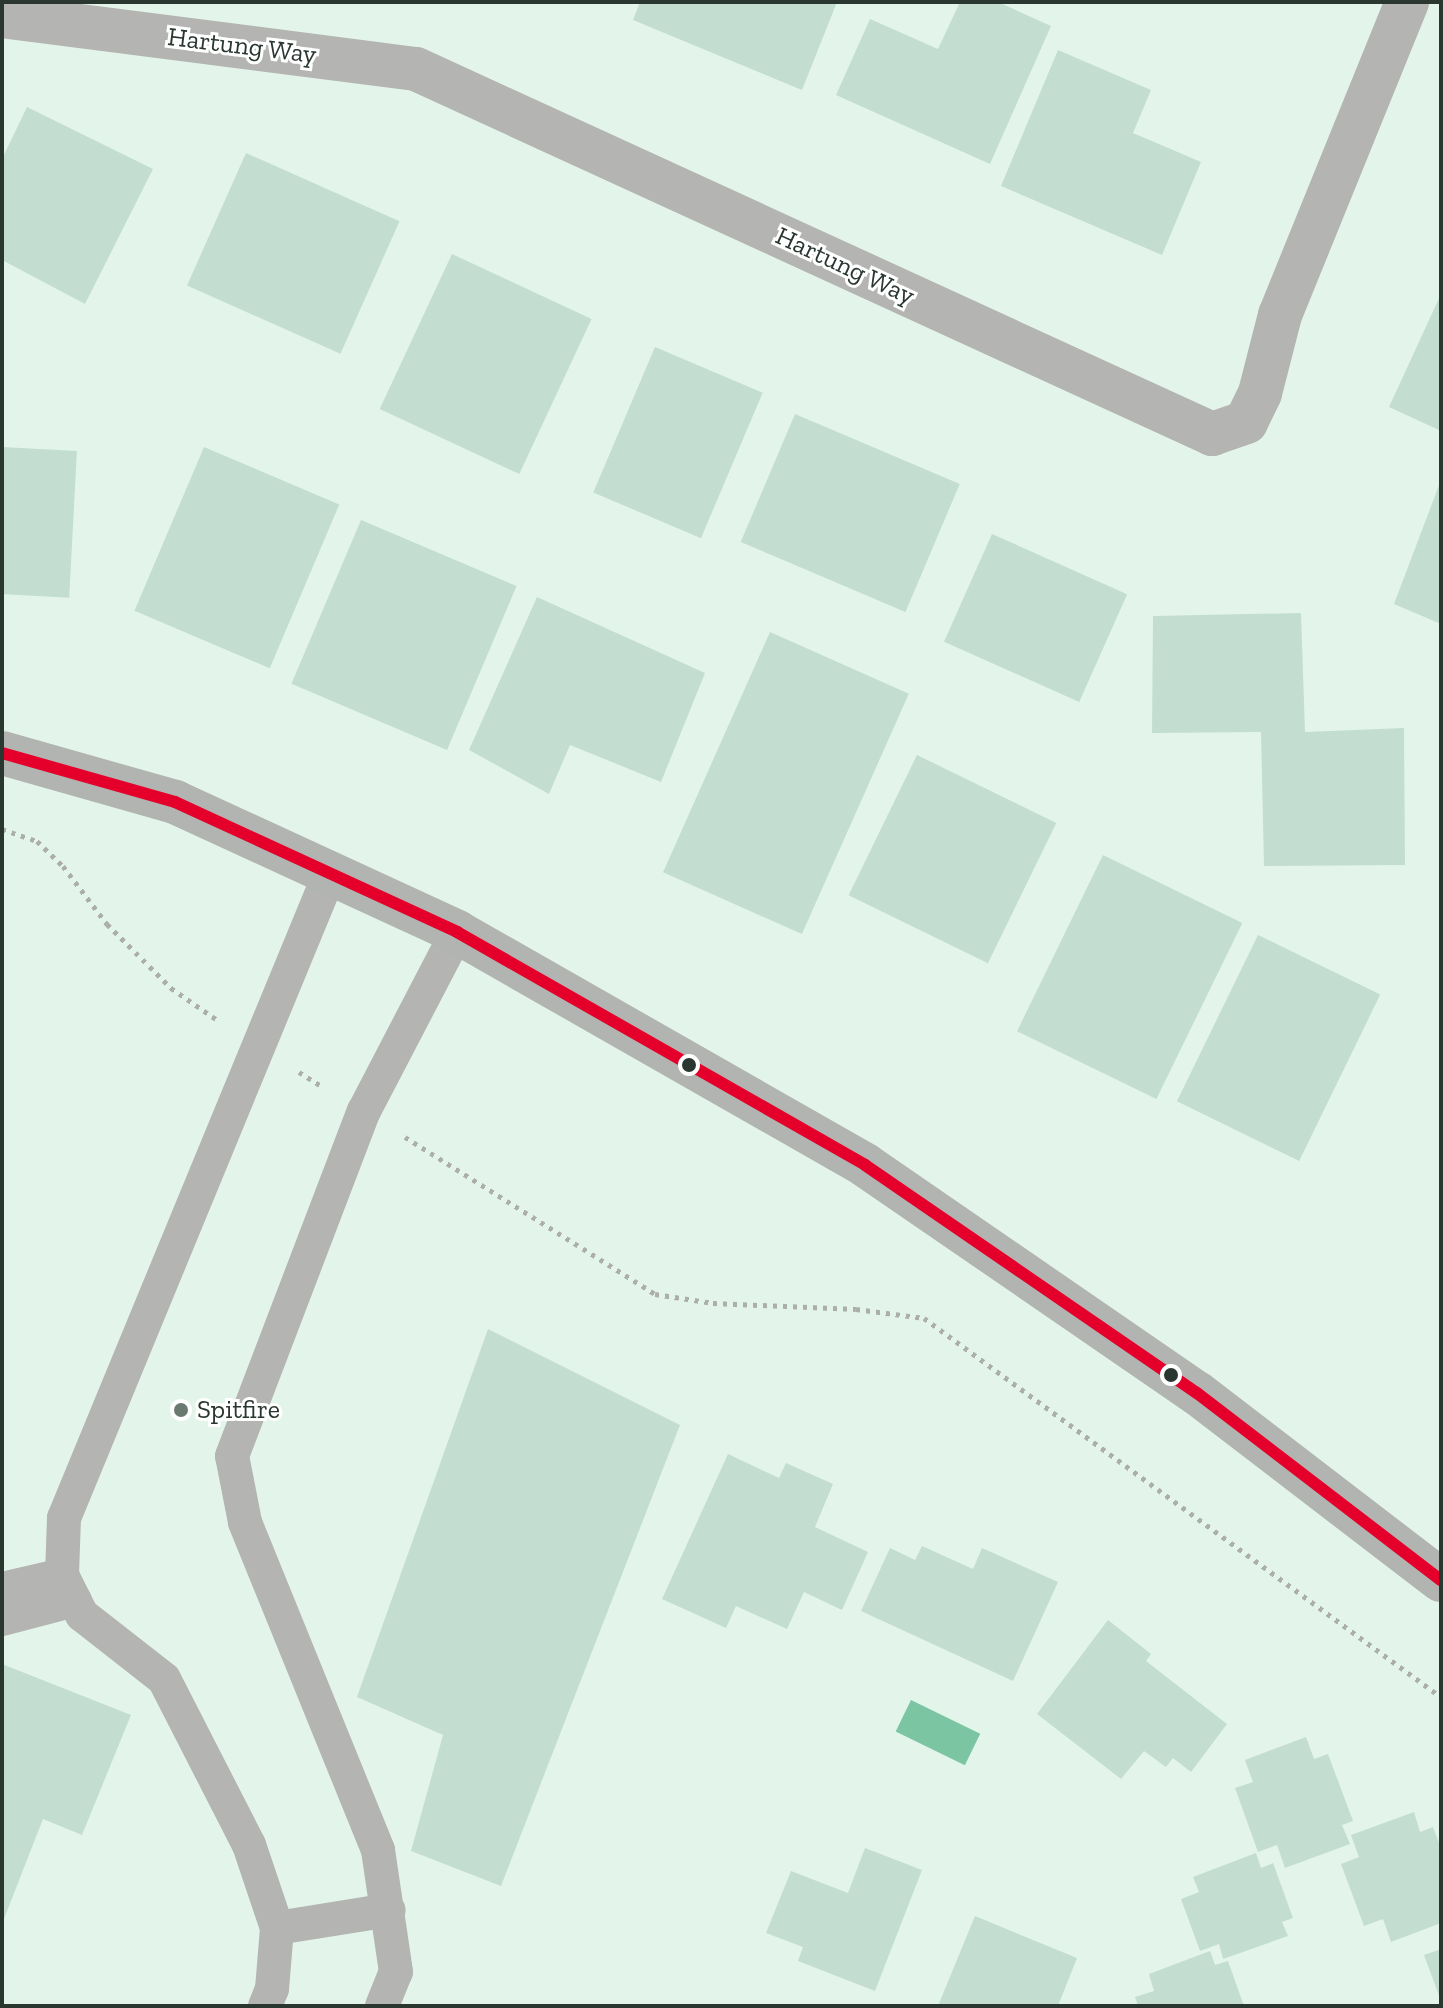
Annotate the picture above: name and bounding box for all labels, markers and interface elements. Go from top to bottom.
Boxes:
street label: Hartung Way [165,21,319,71]
street label: Hartung Way [770,220,920,312]
unlabelled marker [681,1057,697,1073]
unlabelled marker [1163,1367,1179,1383]
place label: Spitfire [197,1394,280,1426]
marker: Spitfire [172,1401,190,1419]

